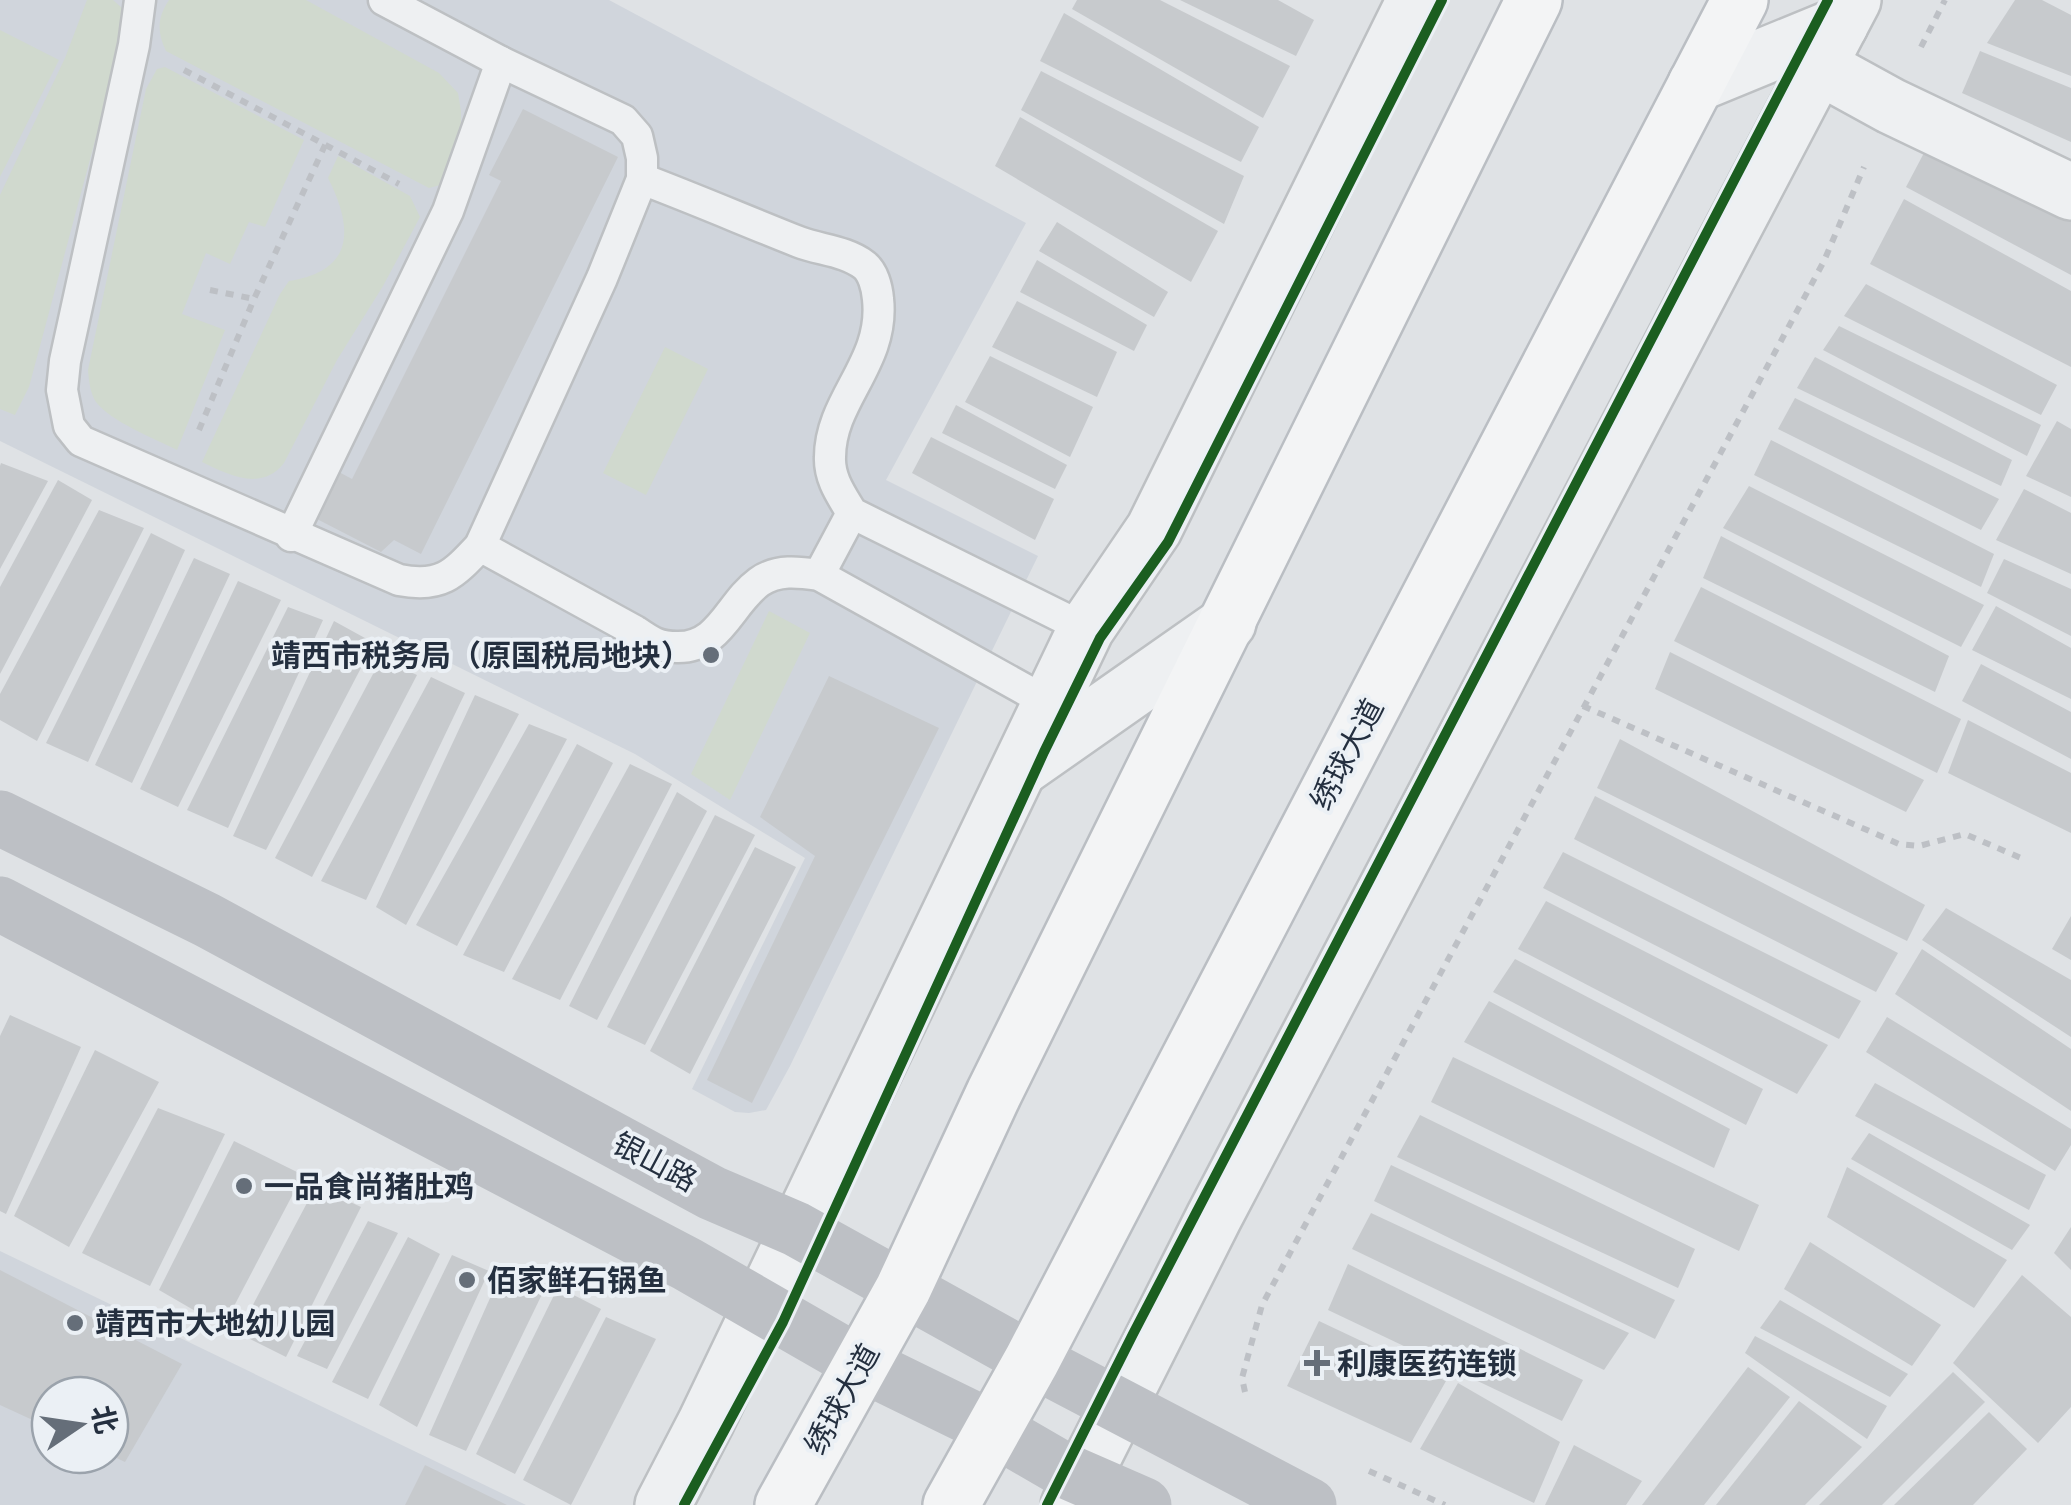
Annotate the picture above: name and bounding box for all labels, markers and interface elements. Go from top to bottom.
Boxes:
place label: 靖西市税务局（原国税局地块） [271,638,691,673]
marker: 靖西市税务局（原国税局地块） [700,644,722,666]
street label: 绣球大道 [1303,693,1391,815]
street label: 银山路 [607,1125,703,1199]
place label: 一品食尚猪肚鸡 [264,1169,474,1204]
marker: 一品食尚猪肚鸡 [233,1175,255,1197]
place label: 佰家鲜石锅鱼 [487,1263,667,1298]
marker: 佰家鲜石锅鱼 [456,1269,478,1291]
place label: 靖西市大地幼儿园 [95,1306,335,1341]
marker: 靖西市大地幼儿园 [64,1312,86,1334]
street label: 绣球大道 [798,1338,886,1460]
place label: 利康医药连锁 [1337,1346,1517,1381]
marker: 利康医药连锁 [1306,1352,1328,1374]
north arrow [30,1375,130,1475]
text: 北 [85,1402,123,1437]

